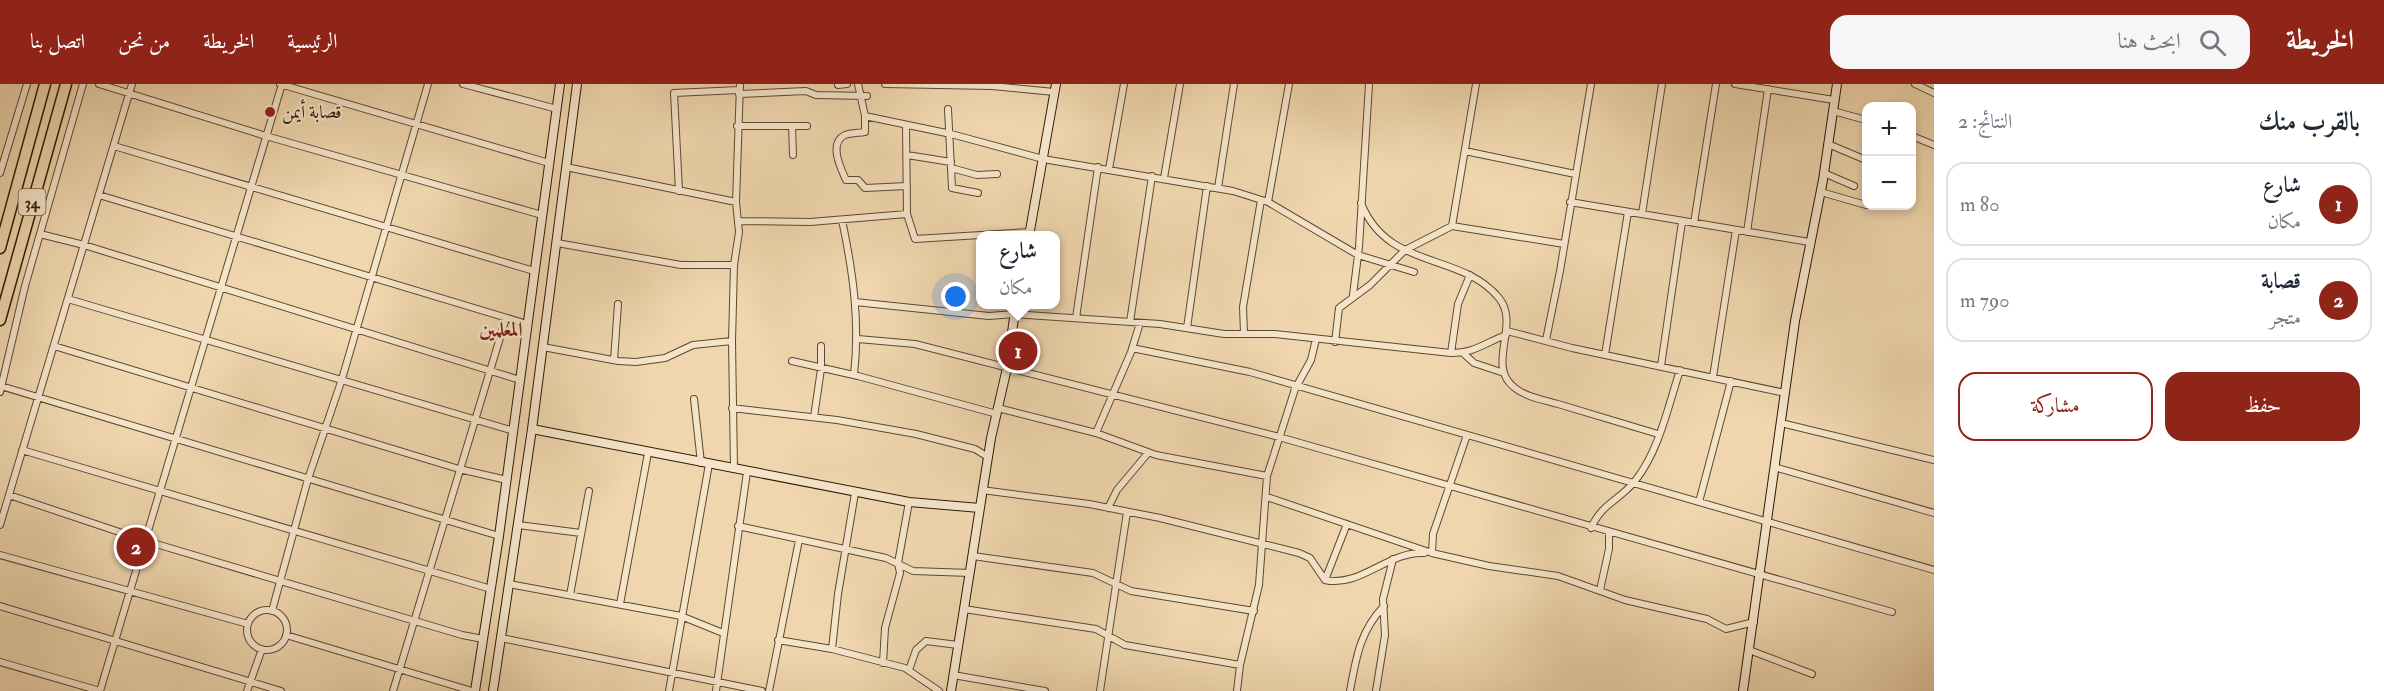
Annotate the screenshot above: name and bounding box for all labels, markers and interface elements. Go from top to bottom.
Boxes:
search box [1830,15,2250,69]
text: الخريطة [2286,23,2354,58]
icon: search [2196,26,2229,59]
text: ابحث هنا [2118,27,2181,55]
text: اتصل بنا [30,28,85,55]
text: من نحن [118,28,170,55]
text: الخريطة [203,28,254,55]
text: الرئيسية [287,28,338,55]
place label: قصابة أيمن [282,99,342,124]
map controls [1862,102,1916,210]
button: + [1862,102,1916,156]
marker: قصابة أيمن [263,105,277,119]
text: بالقرب منك [2258,106,2360,138]
text: النتائج: 2 [1958,109,2012,134]
button: − [1862,156,1916,210]
text: شارع [2263,171,2301,199]
road number: 34 [18,189,46,215]
text: 80 m [1960,192,1999,217]
text: 1 [2335,192,2342,217]
text: مكان [2267,209,2301,234]
popup [976,231,1060,309]
text: شارع [999,237,1037,265]
text: قصابة [2261,267,2301,295]
text: مكان [999,275,1032,300]
your location [941,282,970,311]
text: 790 m [1960,288,2009,313]
text: 2 [2333,288,2344,313]
text: متجر [2269,305,2301,330]
district label: المعلمين [479,317,523,342]
pin: 1 [998,328,1038,374]
button: مشاركة [1958,372,2153,441]
button: حفظ [2165,372,2360,441]
pin: 2 [116,524,156,570]

